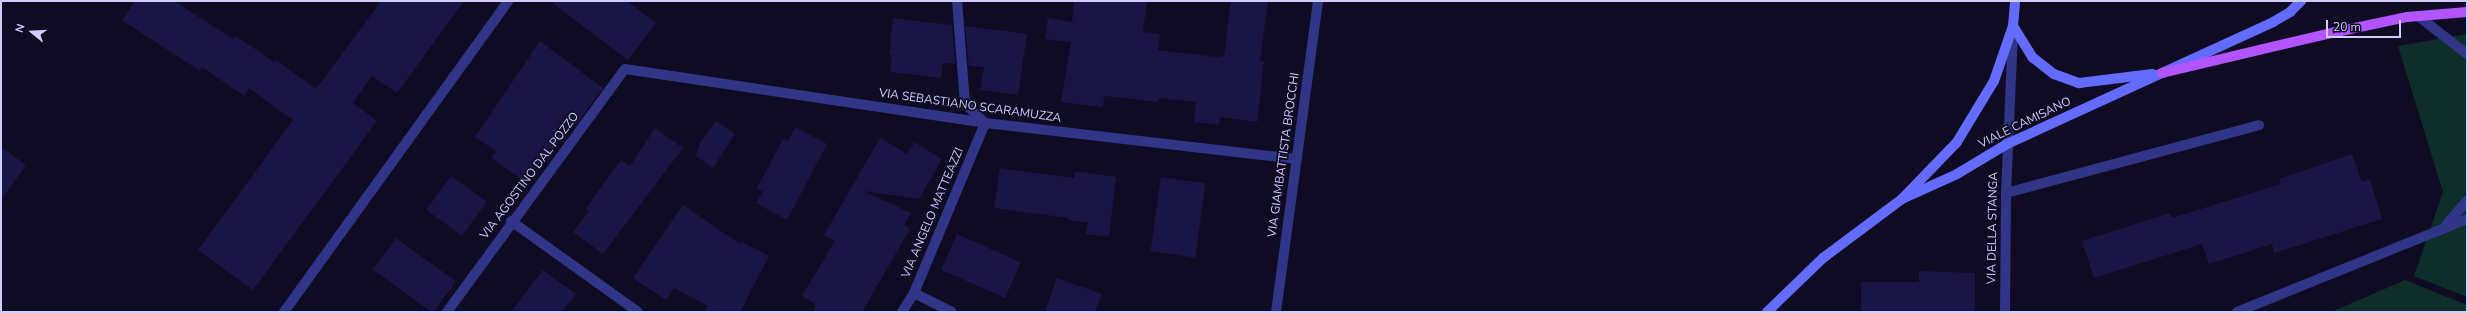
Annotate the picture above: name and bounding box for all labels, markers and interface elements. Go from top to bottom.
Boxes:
north arrow [12,12,52,52]
scale bar [2328,12,2403,38]
text: 20 m [2333,19,2361,35]
text: N [12,22,29,34]
street label: VIA GIAMBATTISTA BROCCHI [1265,72,1303,238]
street label: VIA SEBASTIANO SCARAMUZZA [878,86,1062,126]
street label: VIALE CAMISANO [1977,94,2073,152]
street label: VIA AGOSTINO DAL POZZO [478,110,582,242]
street label: VIA ANGELO MATTEAZZI [899,146,967,280]
street label: VIA DELLA STANGA [1985,172,2001,284]

